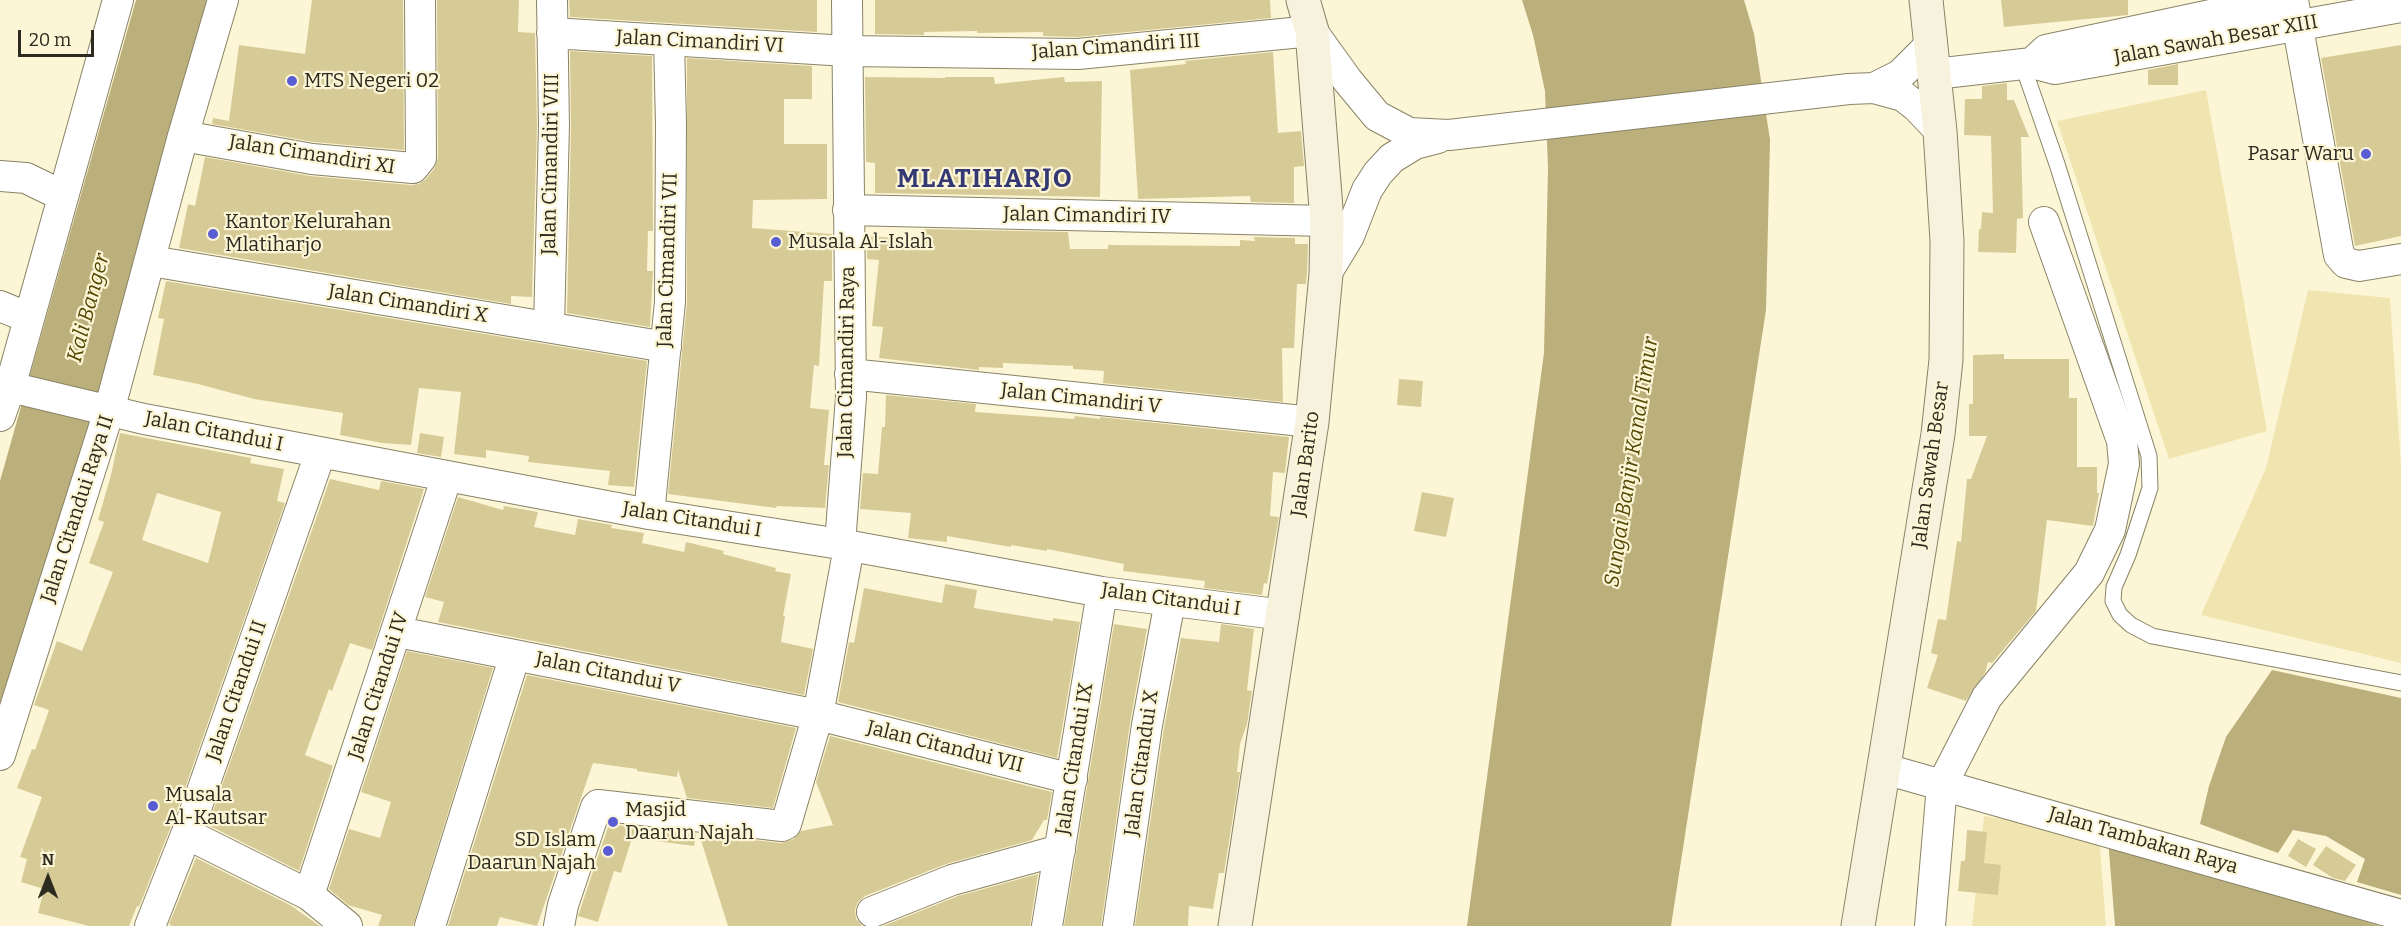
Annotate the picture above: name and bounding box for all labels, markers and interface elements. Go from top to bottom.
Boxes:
street label: Jalan Sawah Besar XIII [2112,10,2320,70]
scale bar [21,18,98,56]
street label: Jalan Cimandiri VI [616,26,784,58]
text: 20 m [29,29,71,51]
street label: Jalan Cimandiri III [1031,29,1201,65]
place label: MTS Negeri 02 [304,69,439,93]
street label: Jalan Cimandiri VIII [537,73,565,255]
marker: MTS Negeri 02 [285,74,299,88]
street label: Jalan Cimandiri XI [227,130,397,180]
place label: Pasar Waru [2247,142,2354,166]
marker: Pasar Waru [2359,147,2373,161]
district label: MLATIHARJO [897,164,1073,196]
street label: Jalan Cimandiri VII [653,172,683,348]
street label: Jalan Cimandiri IV [1003,203,1171,229]
place label: Kantor Kelurahan Mlatiharjo [225,210,391,257]
marker: Kantor Kelurahan Mlatiharjo [206,227,220,241]
place label: Musala Al-Islah [788,230,933,254]
marker: Musala Al-Islah [769,235,783,249]
water label: Kali Banger [62,251,116,365]
street label: Jalan Cimandiri Raya [833,266,861,458]
street label: Jalan Cimandiri X [326,280,490,328]
water label: Sungai Banjir Kanal Timur [1600,335,1664,589]
street label: Jalan Cimandiri V [999,379,1163,419]
street label: Jalan Sawah Besar [1907,380,1955,550]
street label: Jalan Citandui I [143,407,285,457]
street label: Jalan Barito [1287,410,1325,518]
street label: Jalan Citandui Raya II [36,412,120,606]
street label: Jalan Citandui I [621,497,763,543]
street label: Jalan Citandui I [1100,578,1242,622]
street label: Jalan Citandui IV [344,609,414,763]
street label: Jalan Citandui II [202,617,272,765]
street label: Jalan Citandui V [533,647,683,699]
street label: Jalan Citandui IX [1051,681,1099,837]
street label: Jalan Citandui X [1120,688,1164,838]
street label: Jalan Citandui VII [864,716,1026,778]
place label: Musala Al-Kautsar [165,783,267,830]
place label: Masjid Daarun Najah [625,798,754,845]
marker: Musala Al-Kautsar [146,799,160,813]
street label: Jalan Tambakan Raya [2045,802,2241,880]
marker: Masjid Daarun Najah [606,815,620,829]
place label: SD Islam Daarun Najah [467,828,596,875]
marker: SD Islam Daarun Najah [601,844,615,858]
north arrow [18,848,78,908]
text: N [42,850,54,869]

